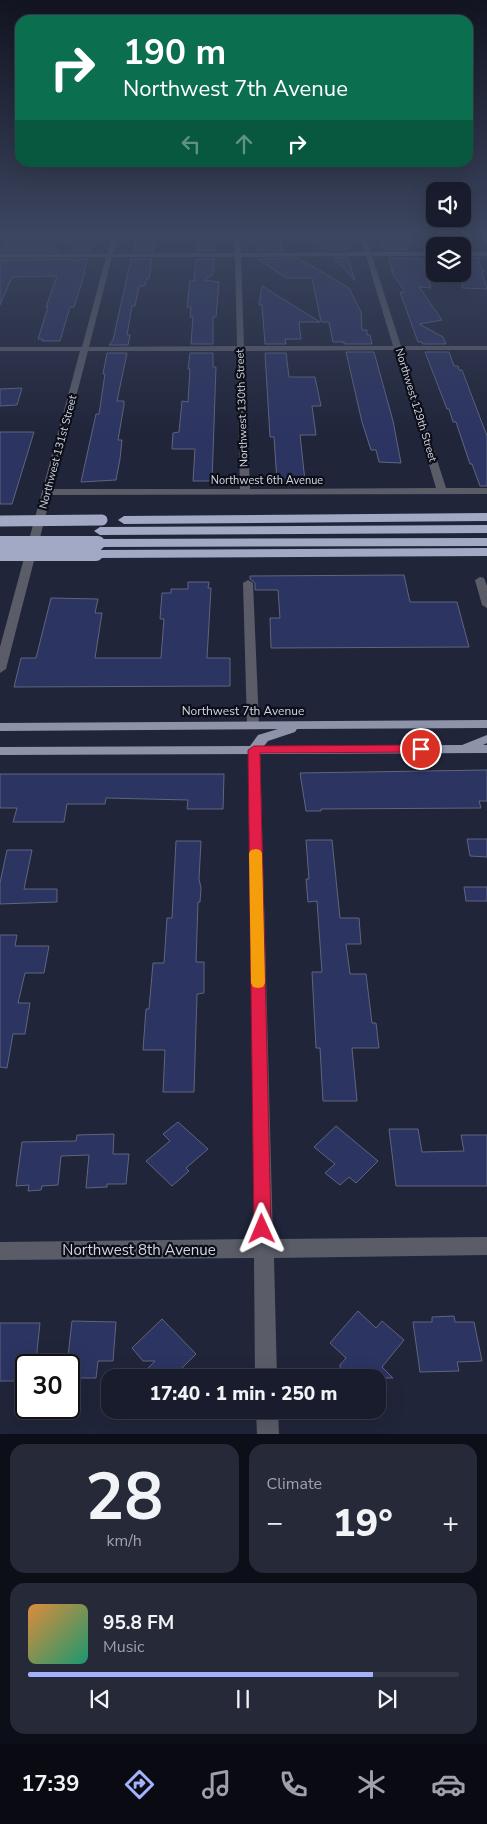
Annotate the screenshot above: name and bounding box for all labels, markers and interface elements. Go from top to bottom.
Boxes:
text: 190 m [123,29,226,76]
icon: right [40,35,105,100]
text: Northwest 7th Avenue [123,74,348,104]
icon: left [177,130,205,158]
icon: ahead [230,130,258,158]
icon: right [283,130,311,158]
map controls [426,182,471,282]
button: sound [426,182,471,227]
button: layers [426,237,471,282]
street label: Northwest 129th Street [392,346,440,464]
street label: Northwest 130th Street [232,349,252,467]
street label: Northwest 131st Street [36,393,80,511]
street label: Northwest 6th Avenue [211,473,323,488]
street label: Northwest 7th Avenue [182,703,304,719]
pin [400,728,442,770]
icon: arrive [407,735,435,763]
position arrow [235,1202,287,1254]
street label: Northwest 8th Avenue [62,1240,216,1260]
speed limit sign: 30 [15,1354,80,1419]
text: 17:40 · 1 min · 250 m [150,1381,337,1407]
text: 28 [85,1453,163,1542]
text: Climate [267,1473,322,1495]
text: 19° [333,1498,393,1549]
text: − [267,1504,283,1542]
text: + [442,1504,459,1542]
text: km/h [107,1530,142,1552]
text: 95.8 FM [103,1610,174,1636]
text: Music [103,1636,144,1658]
icon: previous [86,1685,114,1713]
icon: pause [229,1685,257,1713]
icon: next [373,1685,401,1713]
icon: directions [122,1767,157,1802]
icon: music [199,1767,234,1802]
icon: phone [276,1767,311,1802]
icon: climate [354,1767,389,1802]
icon: car [431,1767,466,1802]
text: 17:39 [21,1769,79,1799]

